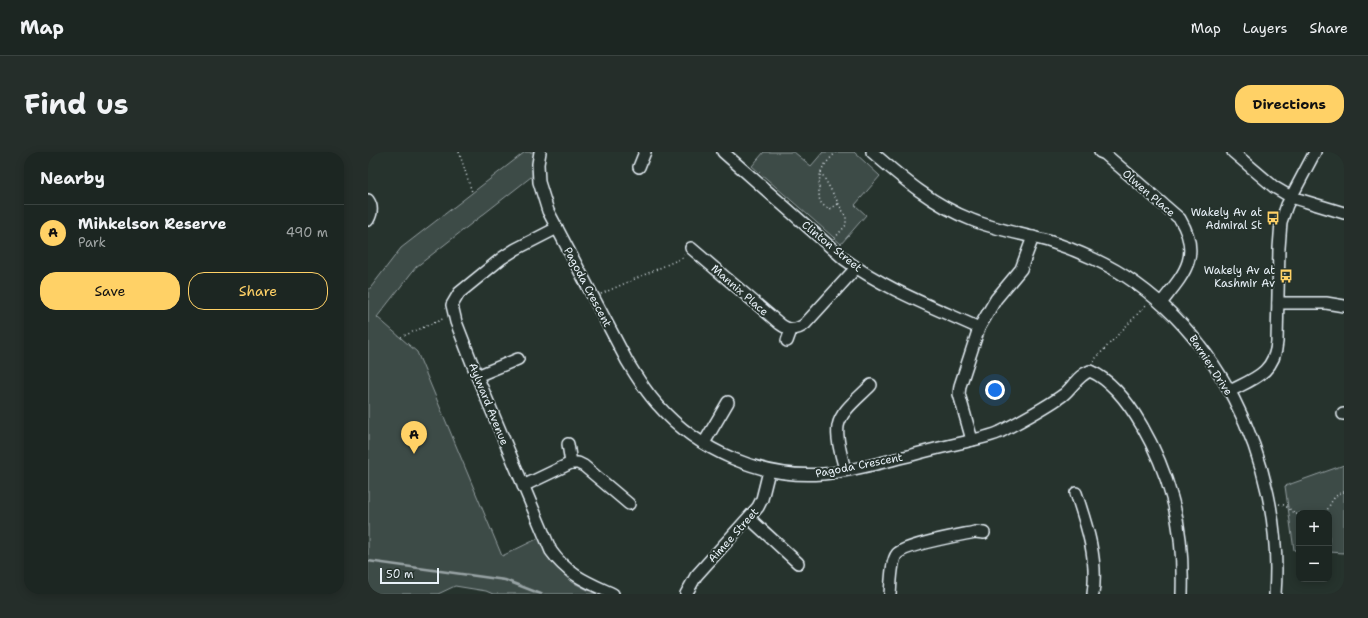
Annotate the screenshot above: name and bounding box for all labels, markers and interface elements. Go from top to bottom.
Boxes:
text: Map [20,15,64,40]
text: Map [1191,19,1221,37]
text: Layers [1243,19,1287,37]
text: Share [1309,19,1348,37]
text: Find us [24,85,129,123]
button: Directions [1235,85,1344,123]
street label: Olwen Place [1119,166,1178,220]
text: Nearby [40,167,105,189]
place label: Wakely Av at Admiral St [1191,205,1262,233]
bus stop icon: Wakely Av at Admiral St [1265,210,1281,226]
text: Mihkelson Reserve [78,214,226,234]
street label: Clinton Street [798,217,865,275]
text: A [48,224,58,241]
text: 490 m [286,224,328,241]
text: Park [78,234,106,251]
street label: Pagoda Crescent [560,245,615,330]
street label: Mannix Place [708,261,772,319]
place label: Wakely Av at Kashmir Av [1204,263,1275,291]
bus stop icon: Wakely Av at Kashmir Av [1278,268,1294,284]
button: Save [40,272,180,310]
button: Share [188,272,328,310]
street label: Barnier Drive [1185,332,1236,398]
street label: Aylward Avenue [465,361,512,448]
your location [985,380,1005,400]
pin: A [401,421,427,454]
street label: Pagoda Crescent [814,450,904,481]
street label: Aimee Street [705,505,762,566]
map controls [1296,510,1332,582]
button: + [1296,510,1332,546]
button: − [1296,546,1332,582]
scale bar [380,566,439,585]
text: 50 m [386,567,414,582]

